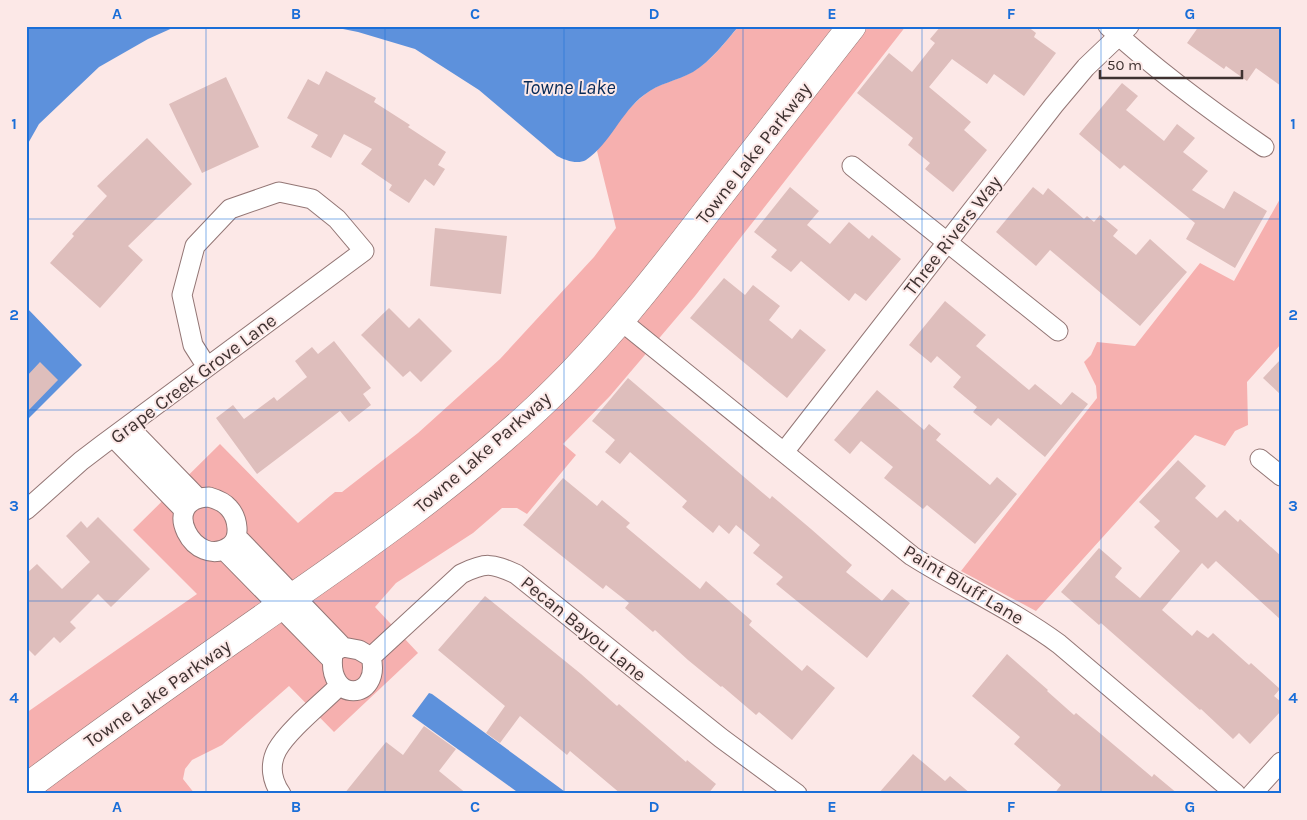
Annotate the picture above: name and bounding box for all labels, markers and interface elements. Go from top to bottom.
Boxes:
text: A [112,4,122,23]
text: B [291,4,301,23]
text: C [470,4,480,23]
text: D [649,4,660,23]
text: E [827,4,837,23]
text: F [1007,4,1016,23]
text: G [1185,4,1195,23]
scale bar [1100,48,1242,80]
text: 50 m [1107,56,1142,74]
water label: Towne Lake [523,76,615,99]
street label: Towne Lake Parkway [692,78,816,229]
text: 1 [11,114,17,133]
text: 1 [1290,114,1296,133]
street label: Three Rivers Way [899,171,1006,300]
text: 2 [9,305,19,324]
text: 2 [1288,305,1298,324]
street label: Grape Creek Grove Lane [106,309,281,448]
street label: Towne Lake Parkway [410,387,556,518]
text: 3 [9,496,19,515]
text: 3 [1288,496,1298,515]
street label: Paint Bluff Lane [899,540,1028,629]
street label: Pecan Bayou Lane [516,572,650,686]
street label: Towne Lake Parkway [80,635,235,753]
text: 4 [9,688,19,707]
text: 4 [1288,688,1298,707]
text: A [112,797,122,816]
text: B [291,797,301,816]
text: C [470,797,480,816]
text: D [649,797,660,816]
text: E [827,797,837,816]
text: F [1007,797,1016,816]
text: G [1185,797,1195,816]

